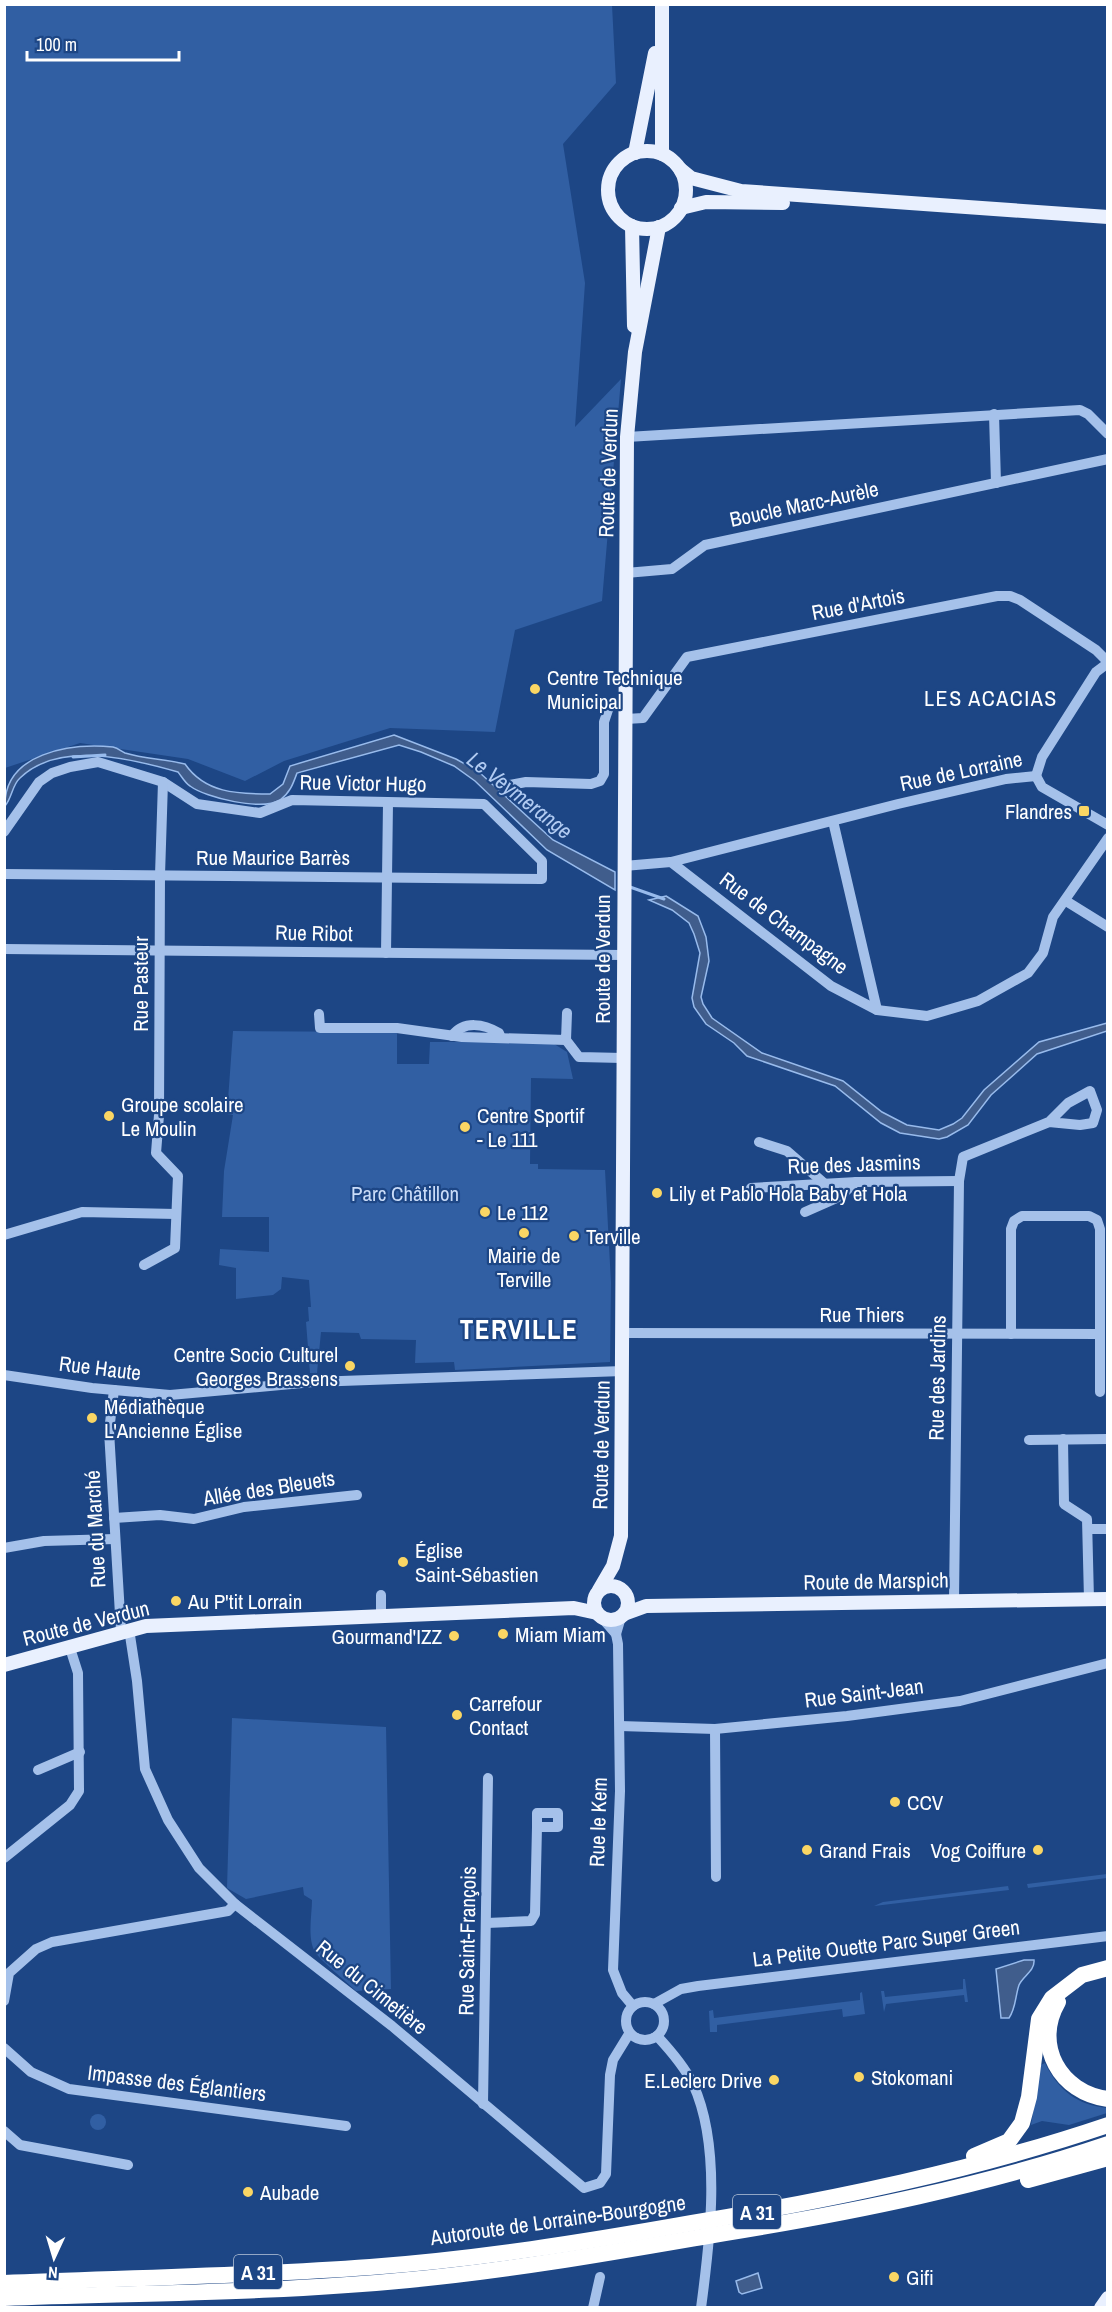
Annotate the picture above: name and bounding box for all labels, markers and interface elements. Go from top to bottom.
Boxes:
scale bar [27,24,178,62]
text: 100 m [36,32,77,57]
street label: Route de Verdun [591,408,625,538]
street label: Boucle Marc-Aurèle [727,474,881,534]
street label: Rue d'Artois [809,581,907,627]
place label: Centre Technique Municipal [547,663,683,716]
marker: Centre Technique Municipal [528,682,542,696]
district label: LES ACACIAS [924,683,1058,713]
water label: Le Veymerange [461,744,579,846]
street label: Rue de Lorraine [897,744,1025,798]
street label: Rue Victor Hugo [299,767,427,799]
place label: Flandres [1005,797,1072,826]
marker: Flandres [1077,804,1091,818]
street label: Rue Maurice Barrès [196,843,350,872]
street label: Rue de Champagne [714,865,854,981]
street label: Route de Verdun [588,894,617,1024]
street label: Rue Ribot [275,918,353,948]
street label: Rue Pasteur [126,936,155,1032]
place label: Groupe scolaire Le Moulin [121,1090,244,1143]
place label: Centre Sportif - Le 111 [477,1101,584,1154]
marker: Groupe scolaire Le Moulin [102,1109,116,1123]
marker: Centre Sportif - Le 111 [458,1120,472,1134]
street label: Rue des Jasmins [787,1147,921,1181]
park label: Parc Châtillon [351,1179,459,1208]
place label: Lily et Pablo Hola Baby et Hola [669,1179,908,1208]
marker: Lily et Pablo Hola Baby et Hola [650,1186,664,1200]
place label: Le 112 [497,1198,548,1227]
marker: Le 112 [478,1205,492,1219]
place label: Terville [586,1222,641,1251]
marker: Mairie de Terville [517,1226,531,1240]
marker: Terville [567,1229,581,1243]
place label: Mairie de Terville [488,1241,560,1294]
street label: Rue Thiers [820,1300,904,1329]
district label: TERVILLE [460,1311,578,1347]
street label: Rue des Jardins [921,1315,953,1441]
place label: Centre Socio Culturel Georges Brassens [173,1340,338,1393]
street label: Rue Haute [57,1349,143,1387]
marker: Centre Socio Culturel Georges Brassens [343,1359,357,1373]
street label: Route de Verdun [585,1380,617,1510]
place label: Médiathèque L'Ancienne Église [104,1392,242,1445]
marker: Médiathèque L'Ancienne Église [85,1411,99,1425]
street label: Allée des Bleuets [200,1463,337,1513]
street label: Rue du Marché [77,1469,113,1589]
place label: Église Saint-Sébastien [415,1536,539,1589]
marker: Église Saint-Sébastien [396,1555,410,1569]
street label: Route de Marspich [803,1565,949,1597]
place label: Au P'tit Lorrain [187,1587,302,1616]
street label: Route de Verdun [20,1593,152,1653]
marker: Au P'tit Lorrain [169,1594,183,1608]
place label: Miam Miam [515,1620,606,1649]
place label: Gourmand'IZZ [332,1622,442,1651]
marker: Miam Miam [496,1627,510,1641]
marker: Gourmand'IZZ [447,1629,461,1643]
street label: Rue Saint-Jean [803,1671,925,1715]
place label: Carrefour Contact [469,1689,542,1742]
marker: Carrefour Contact [450,1708,464,1722]
street label: Rue le Kem [582,1777,614,1867]
place label: CCV [907,1788,944,1817]
marker: CCV [888,1795,902,1809]
place label: Grand Frais [819,1836,911,1865]
place label: Vog Coiffure [931,1836,1026,1865]
marker: Grand Frais [800,1843,814,1857]
marker: Vog Coiffure [1031,1843,1045,1857]
street label: Rue Saint-François [451,1866,483,2016]
street label: La Petite Ouette Parc Super Green [751,1912,1021,1974]
street label: Rue du Cimetière [310,1933,434,2041]
street label: Impasse des Églantiers [86,2058,268,2108]
place label: Stokomani [871,2063,953,2092]
place label: E.Leclerc Drive [644,2066,762,2095]
marker: Stokomani [852,2070,866,2084]
marker: E.Leclerc Drive [767,2073,781,2087]
place label: Aubade [259,2178,319,2207]
marker: Aubade [241,2185,255,2199]
street label: Autoroute de Lorraine-Bourgogne [427,2188,688,2252]
road number: A 31 [733,2195,781,2229]
north arrow [24,2228,84,2288]
road number: A 31 [234,2255,282,2289]
text: N [47,2262,58,2284]
place label: Gifi [906,2263,934,2292]
marker: Gifi [887,2270,901,2284]

